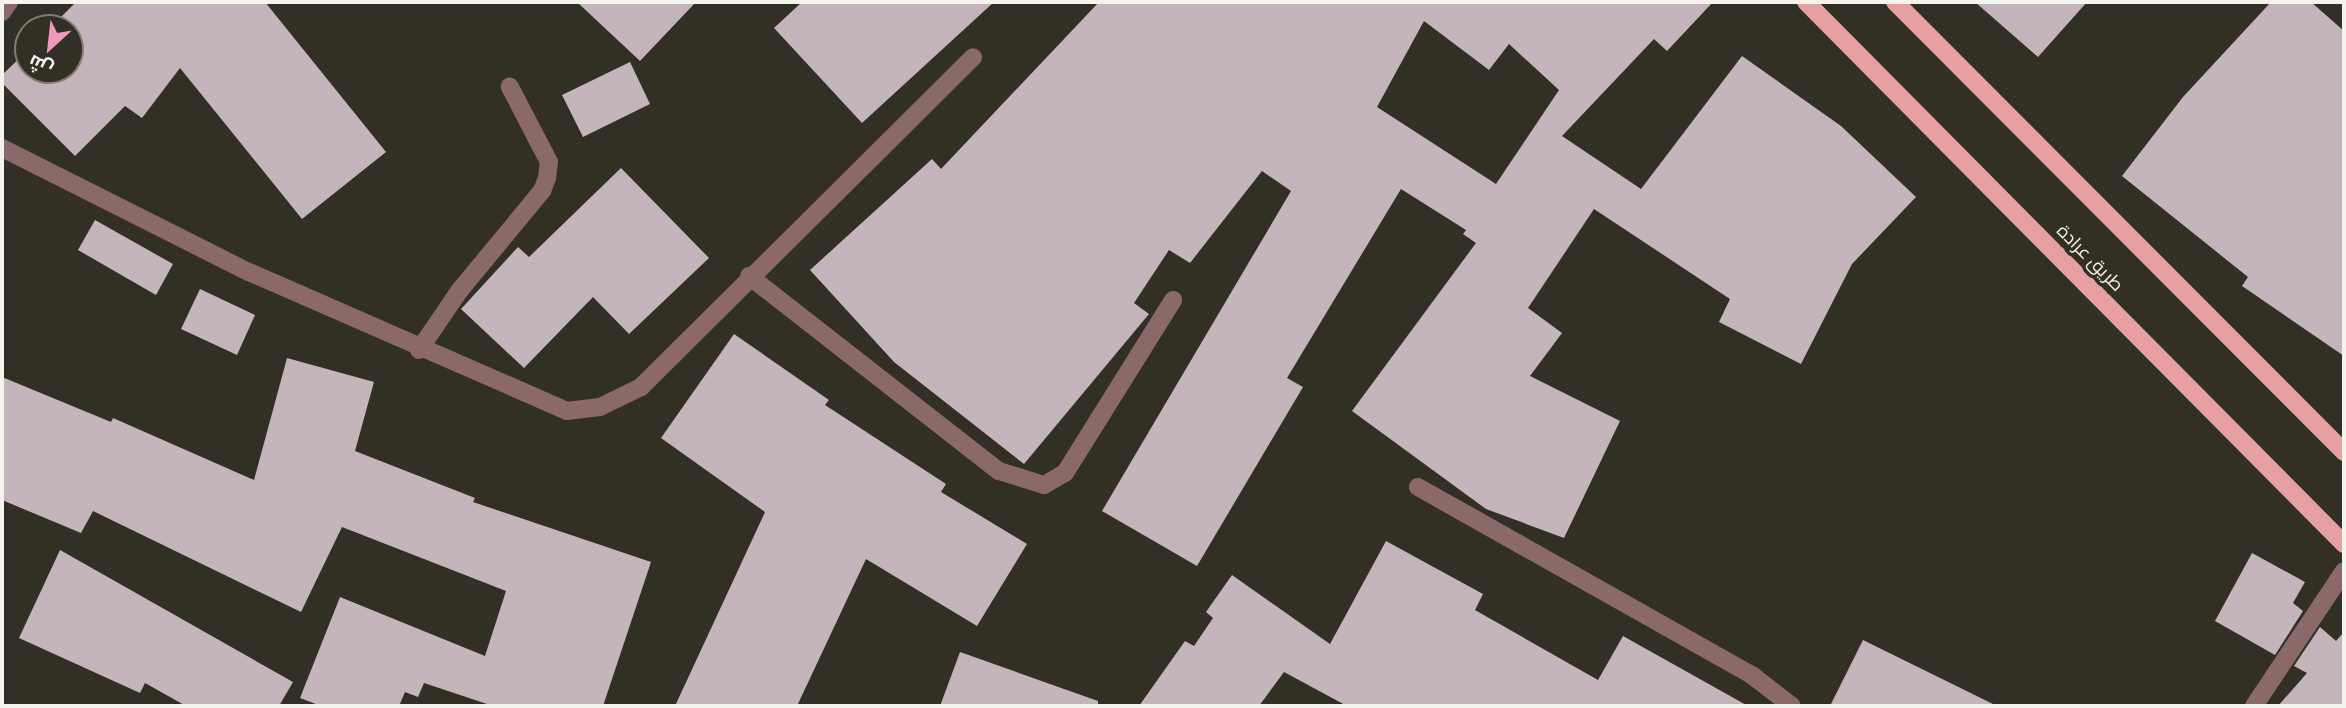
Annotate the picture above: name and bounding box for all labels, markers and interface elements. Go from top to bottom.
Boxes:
north arrow [14,14,84,84]
text: ش [24,49,57,83]
street label: طريق عرادة [2052,220,2128,296]

